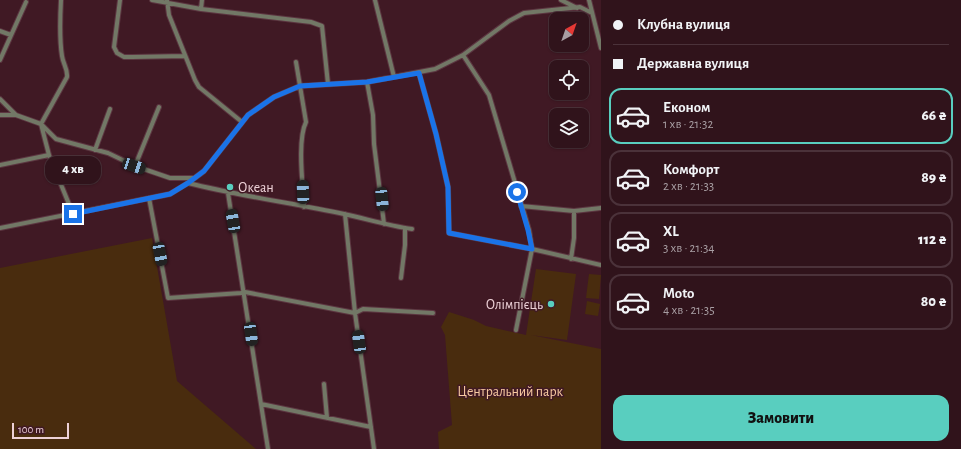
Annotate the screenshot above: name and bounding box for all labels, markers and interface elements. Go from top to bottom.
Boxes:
north arrow [549,12,589,52]
map controls [549,12,589,148]
text: Клубна вулиця [637,17,730,32]
text: Державна вулиця [637,56,749,71]
button: locate [549,60,589,100]
icon: car [615,98,651,134]
text: Економ [663,100,711,115]
button: layers [549,108,589,148]
text: 66 ₴ [921,108,947,123]
text: 1 хв · 21:32 [663,118,713,131]
callout: 4 хв [45,156,101,184]
car [121,157,147,175]
icon: car [615,160,651,196]
text: Комфорт [663,162,719,177]
text: 4 хв [62,163,84,176]
text: 89 ₴ [921,170,947,185]
car [297,180,309,204]
text: 2 хв · 21:33 [663,180,714,193]
place label: Океан [238,181,274,195]
marker: Океан [225,182,235,192]
route start [508,183,526,201]
car [375,186,389,212]
route end [64,205,82,223]
car [225,208,241,234]
icon: car [615,222,651,258]
text: XL [663,224,679,239]
text: 112 ₴ [918,232,947,247]
car [152,241,168,267]
text: 3 хв · 21:34 [663,242,715,255]
icon: car [615,284,651,320]
text: Moto [663,286,695,301]
text: 80 ₴ [921,294,947,309]
place label: Олімпієць [486,298,543,312]
marker: Олімпієць [546,299,556,309]
text: 4 хв · 21:35 [663,304,715,317]
car [243,321,259,347]
car [351,329,367,355]
park label: Центральний парк [457,385,563,399]
button: Замовити [613,395,949,441]
scale bar [12,421,69,440]
text: 100 m [18,424,44,435]

